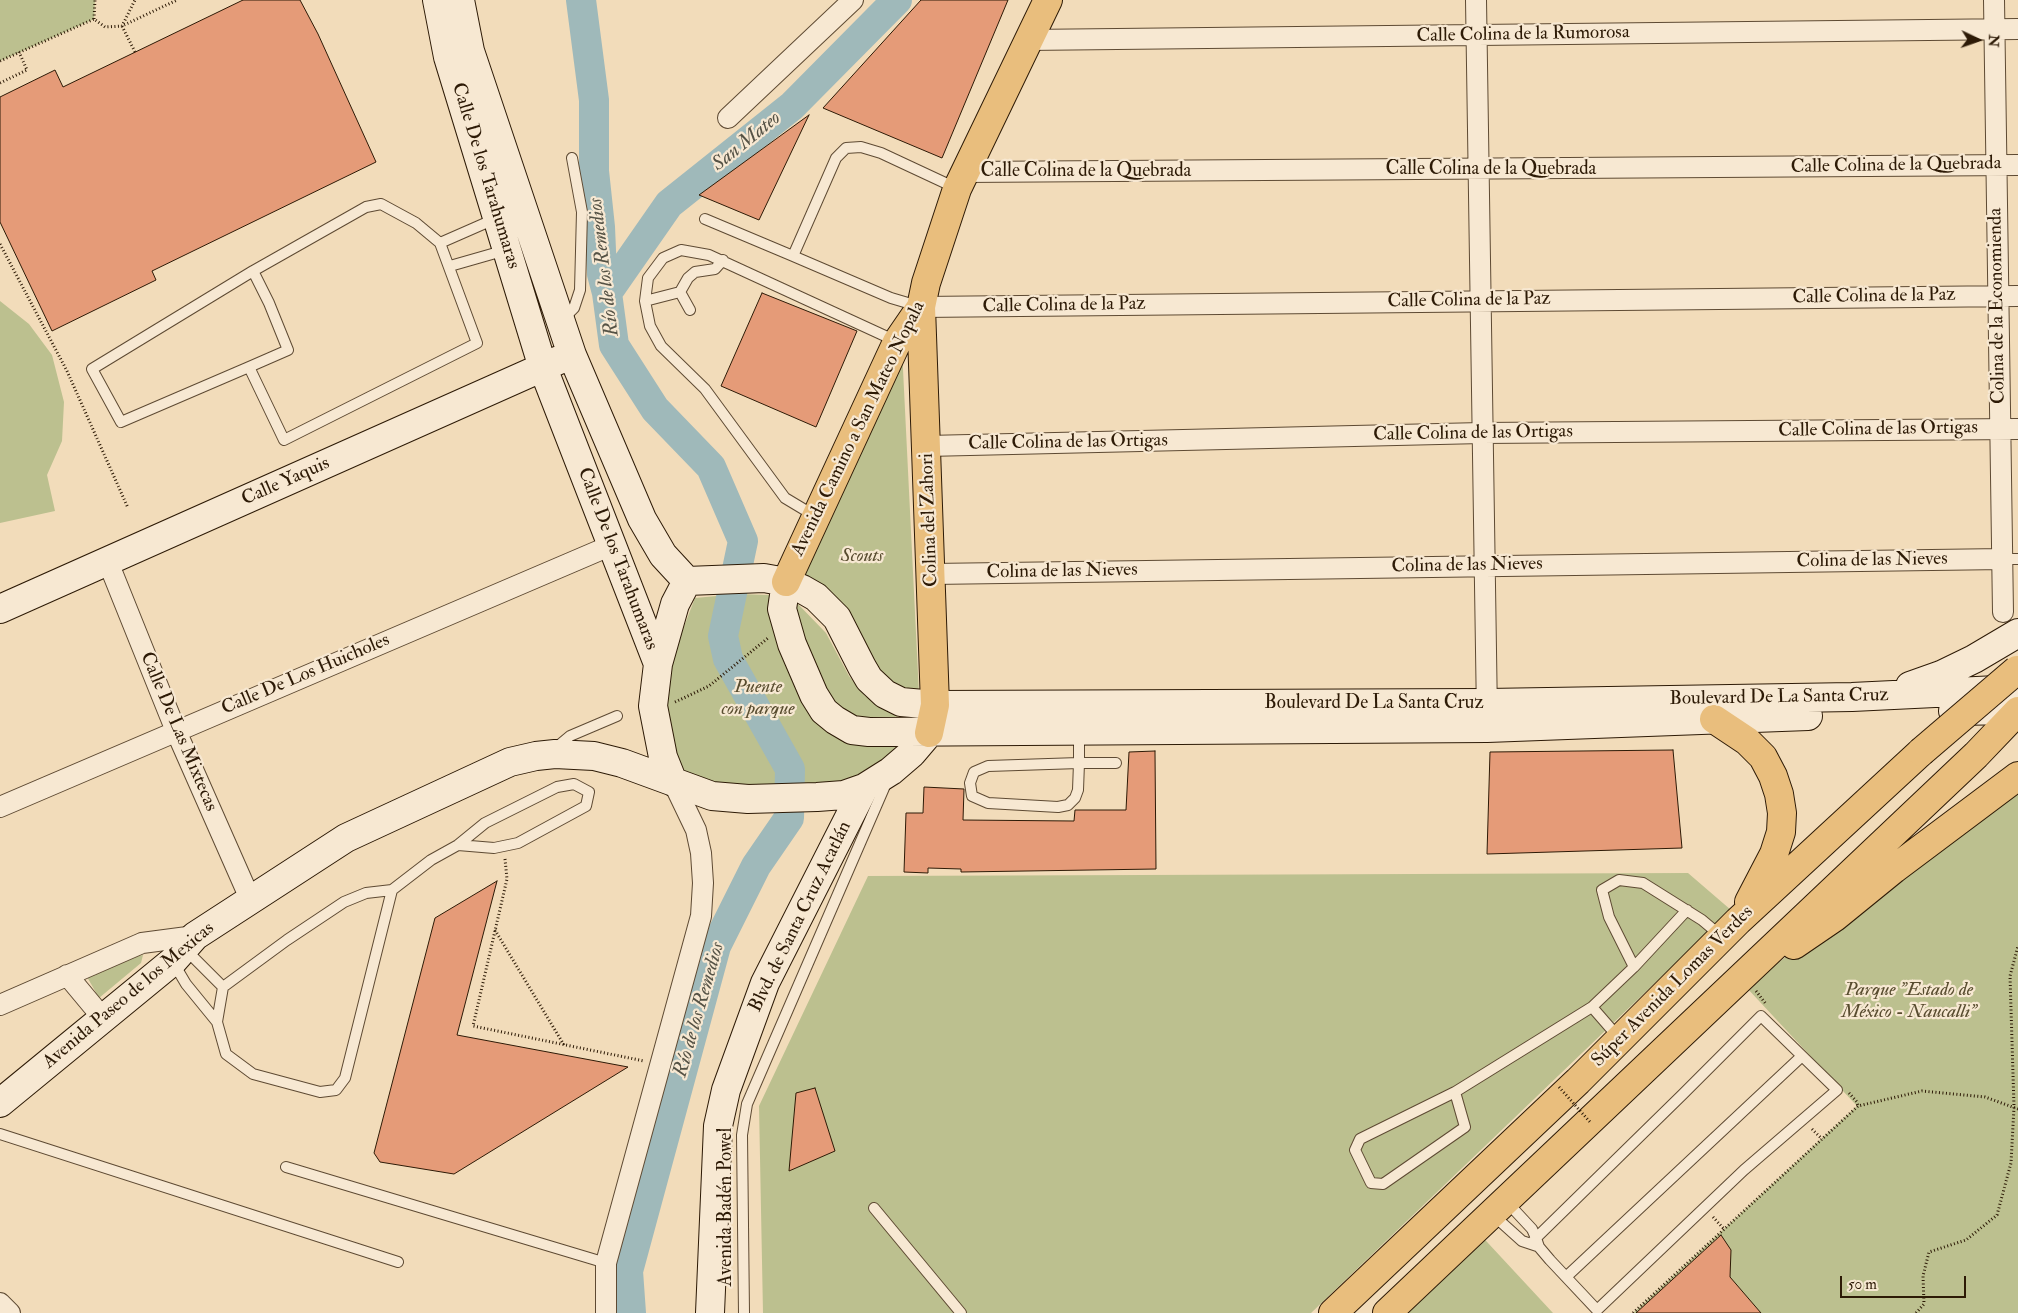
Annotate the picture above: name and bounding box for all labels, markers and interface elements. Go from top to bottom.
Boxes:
north arrow [1953,15,2003,65]
street label: Calle Colina de la Rumorosa [1416,22,1630,48]
text: N [1985,34,2002,48]
street label: Calle De los Tarahumaras [446,80,524,272]
water label: San Mateo [708,107,786,177]
street label: Calle Colina de la Quebrada [1790,153,2002,179]
street label: Calle Colina de la Quebrada [1386,159,1596,181]
street label: Calle Colina de la Quebrada [981,161,1191,183]
water label: Río de los Remedios [585,197,625,337]
street label: Colina de la Economienda [1985,208,2011,404]
street label: Calle Colina de la Paz [1792,284,1956,310]
street label: Calle Colina de la Paz [1387,288,1551,314]
street label: Calle Colina de la Paz [982,293,1146,319]
street label: Avenida Camino a San Mateo Nopala [787,298,931,560]
street label: Calle Colina de las Ortigas [1778,417,1978,443]
street label: Calle Colina de las Ortigas [1373,421,1573,447]
street label: Calle Colina de las Ortigas [968,430,1168,456]
street label: Calle Yaquis [239,453,333,511]
street label: Colina del Zahori [916,453,944,587]
street label: Calle De los Tarahumaras [572,465,662,653]
park label: Scouts [841,546,883,568]
street label: Colina de las Nieves [1796,548,1948,574]
street label: Colina de las Nieves [1391,553,1543,579]
street label: Colina de las Nieves [986,559,1138,585]
street label: Calle De Los Huicholes [219,629,393,721]
street label: Calle De Las Mixtecas [134,649,222,815]
park label: Puente con parque [721,677,795,721]
street label: Boulevard De La Santa Cruz [1669,685,1889,711]
street label: Boulevard De La Santa Cruz [1264,693,1484,715]
street label: Blvd. de Santa Cruz Acatlán [745,818,857,1016]
street label: Súper Avenida Lomas Verdes [1587,901,1759,1073]
street label: Avenida Paseo de los Mexicas [39,918,219,1074]
water label: Río de los Remedios [669,940,731,1080]
park label: Parque "Estado de México - Naucalli" [1842,980,1976,1024]
street label: Avenida Badén Powel [716,1128,738,1286]
scale bar [1843,1266,1969,1298]
text: 50 m [1848,1275,1877,1294]

